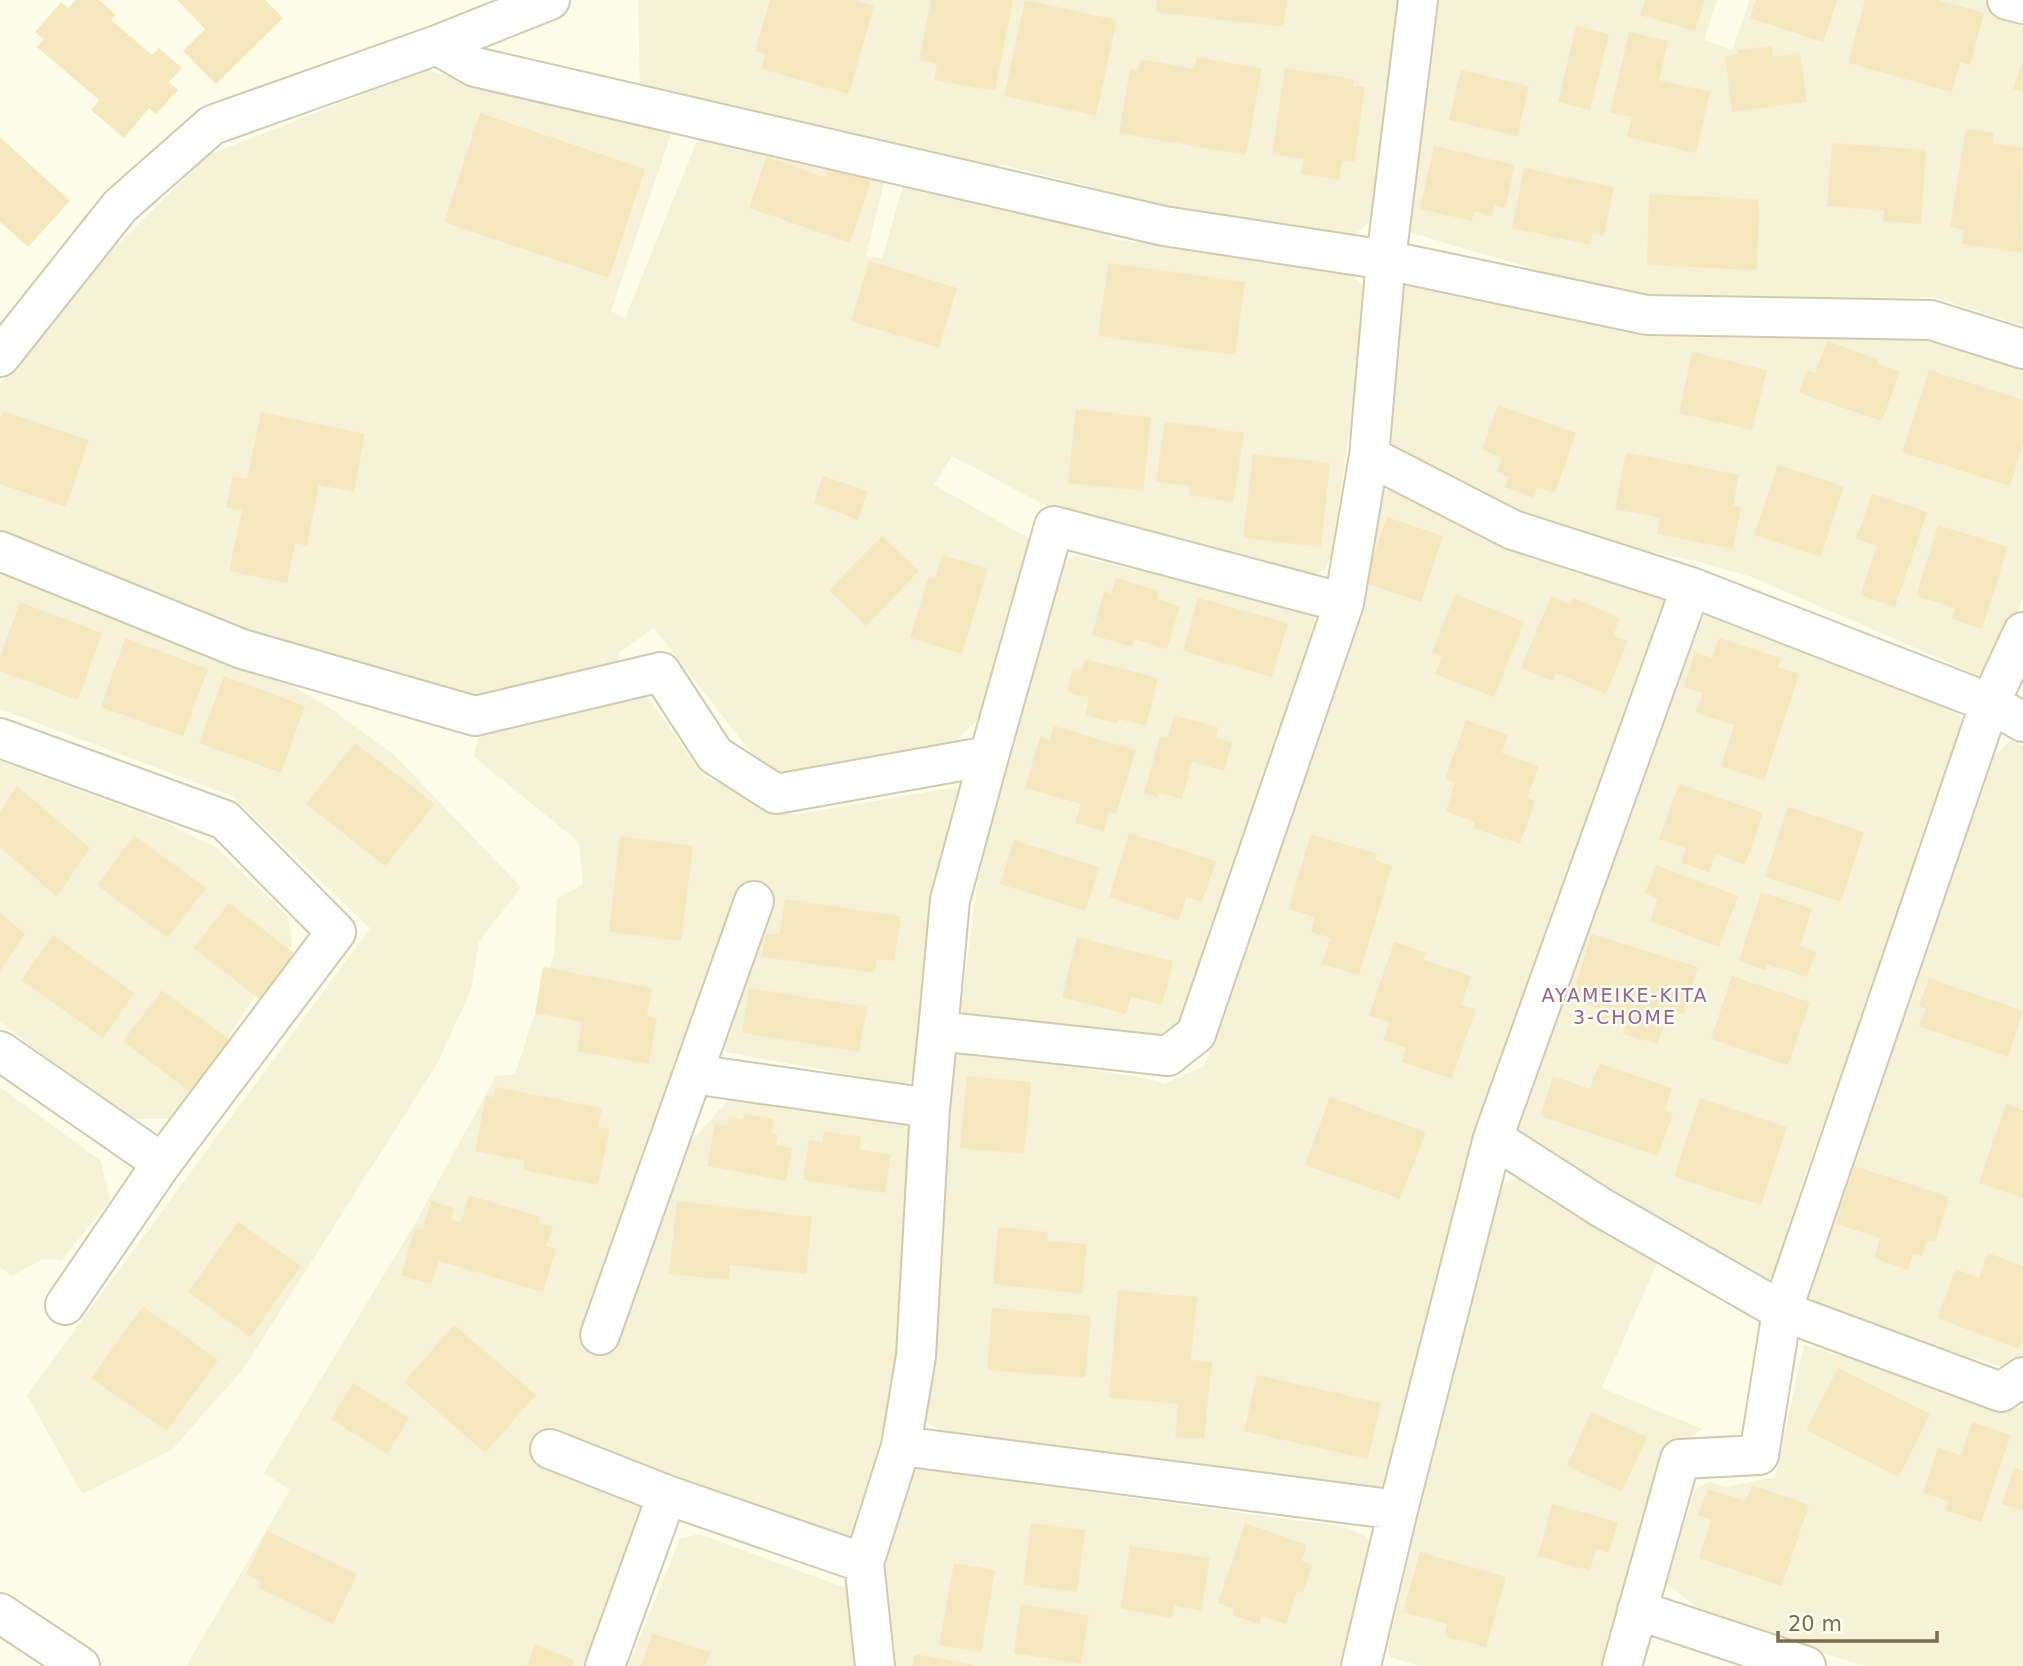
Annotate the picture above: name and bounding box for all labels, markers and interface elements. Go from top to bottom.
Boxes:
district label: AYAMEIKE-KITA 3-CHOME [1541,984,1709,1028]
scale bar [1778,1600,1937,1644]
text: 20 m [1788,1612,1842,1636]

